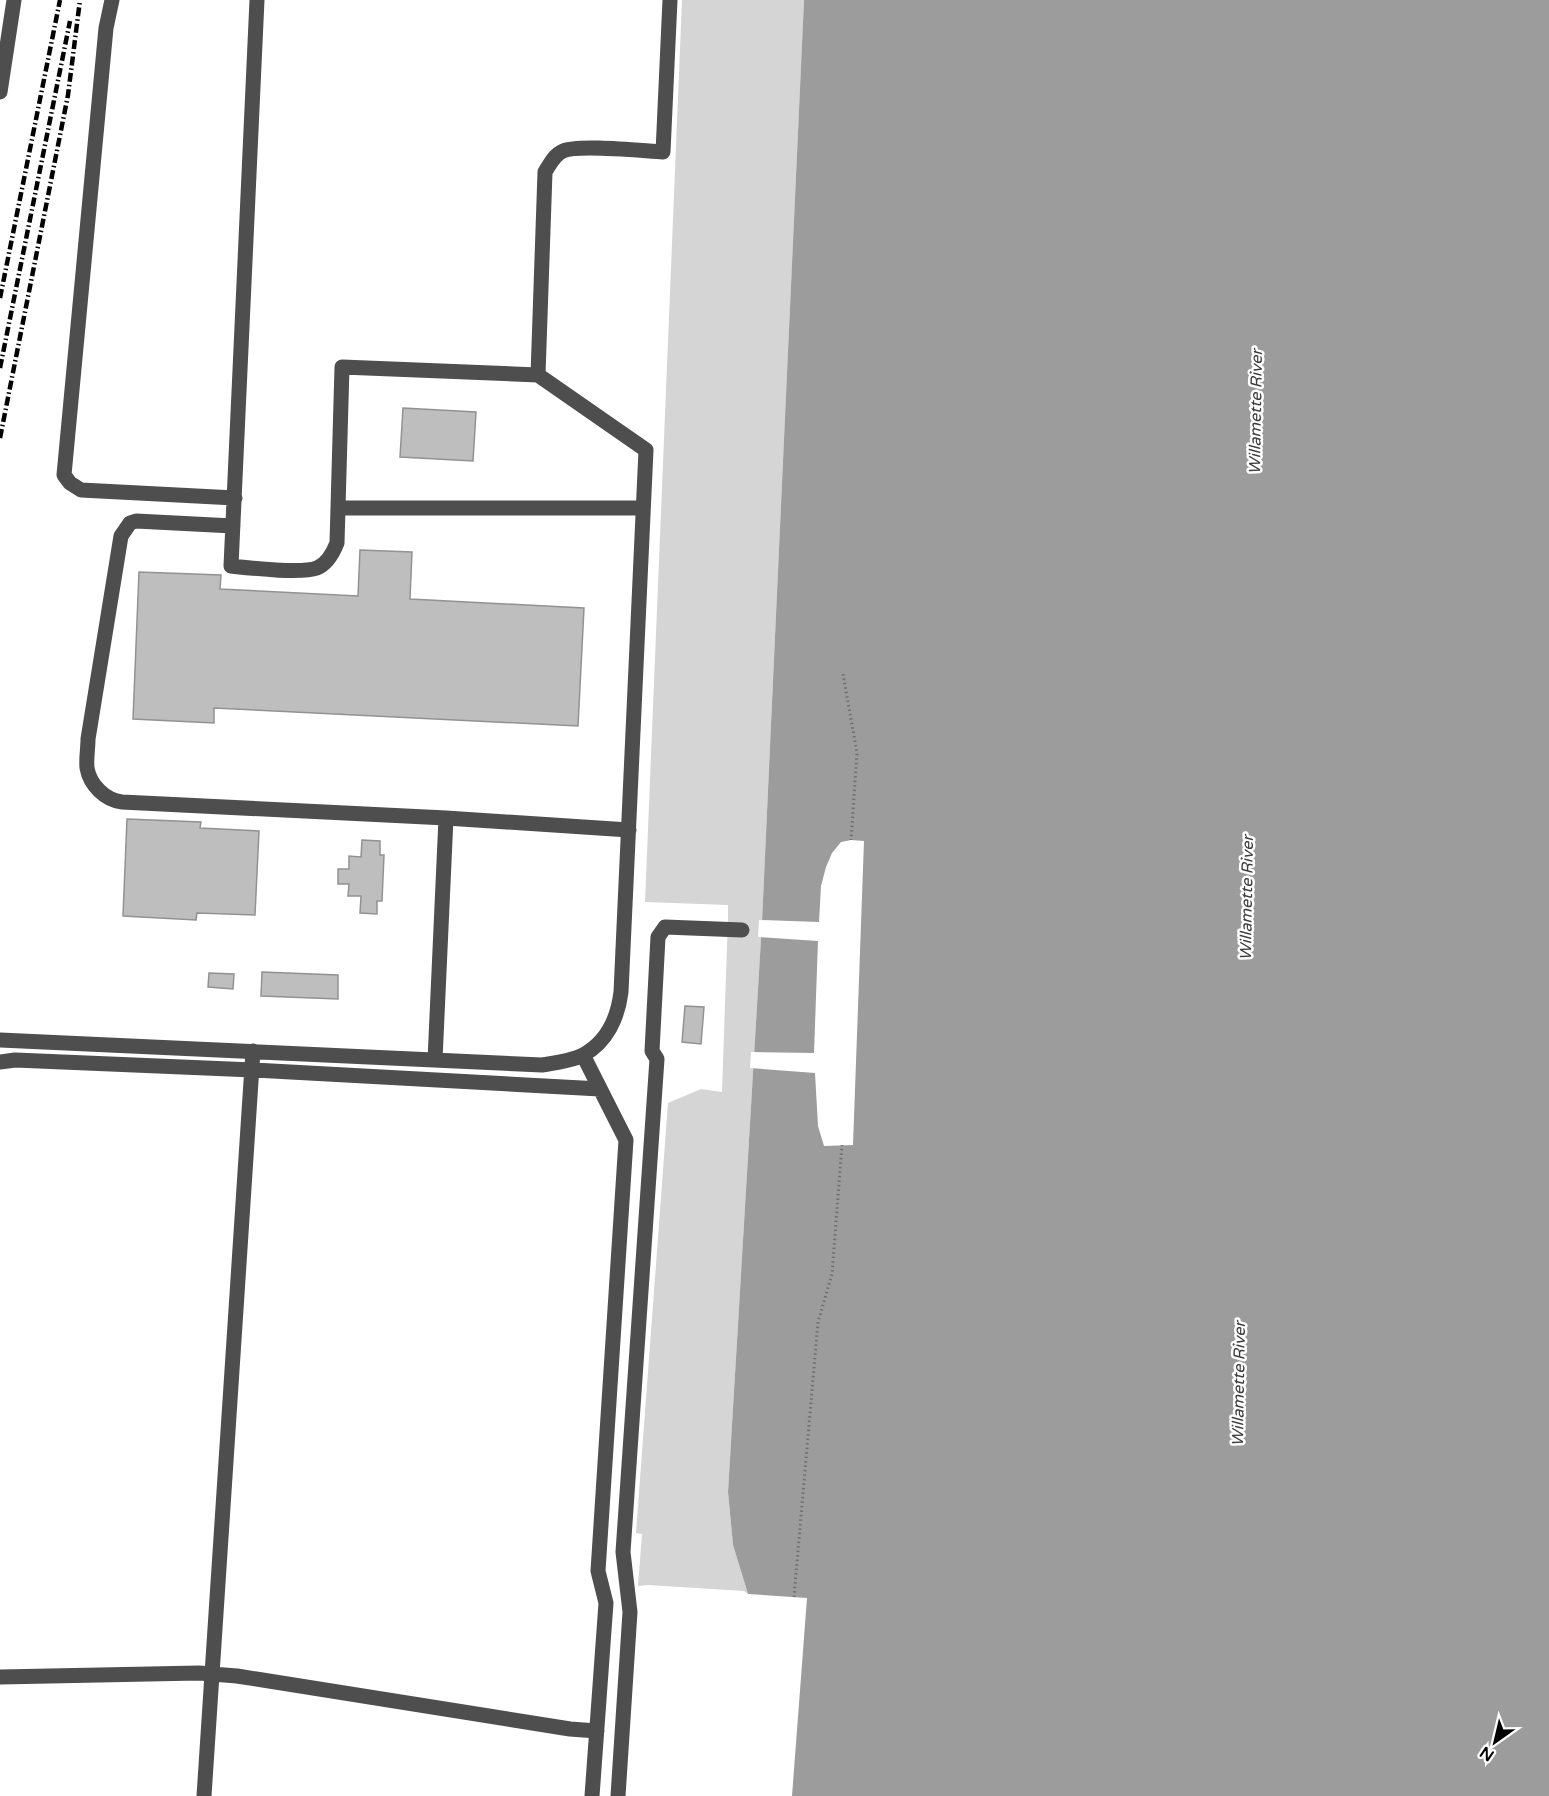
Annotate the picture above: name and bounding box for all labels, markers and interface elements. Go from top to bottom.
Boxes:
water label: Willamette River [1245,348,1267,475]
water label: Willamette River [1236,834,1258,961]
water label: Willamette River [1228,1320,1250,1447]
north arrow [1465,1712,1525,1772]
text: N [1476,1742,1498,1765]

